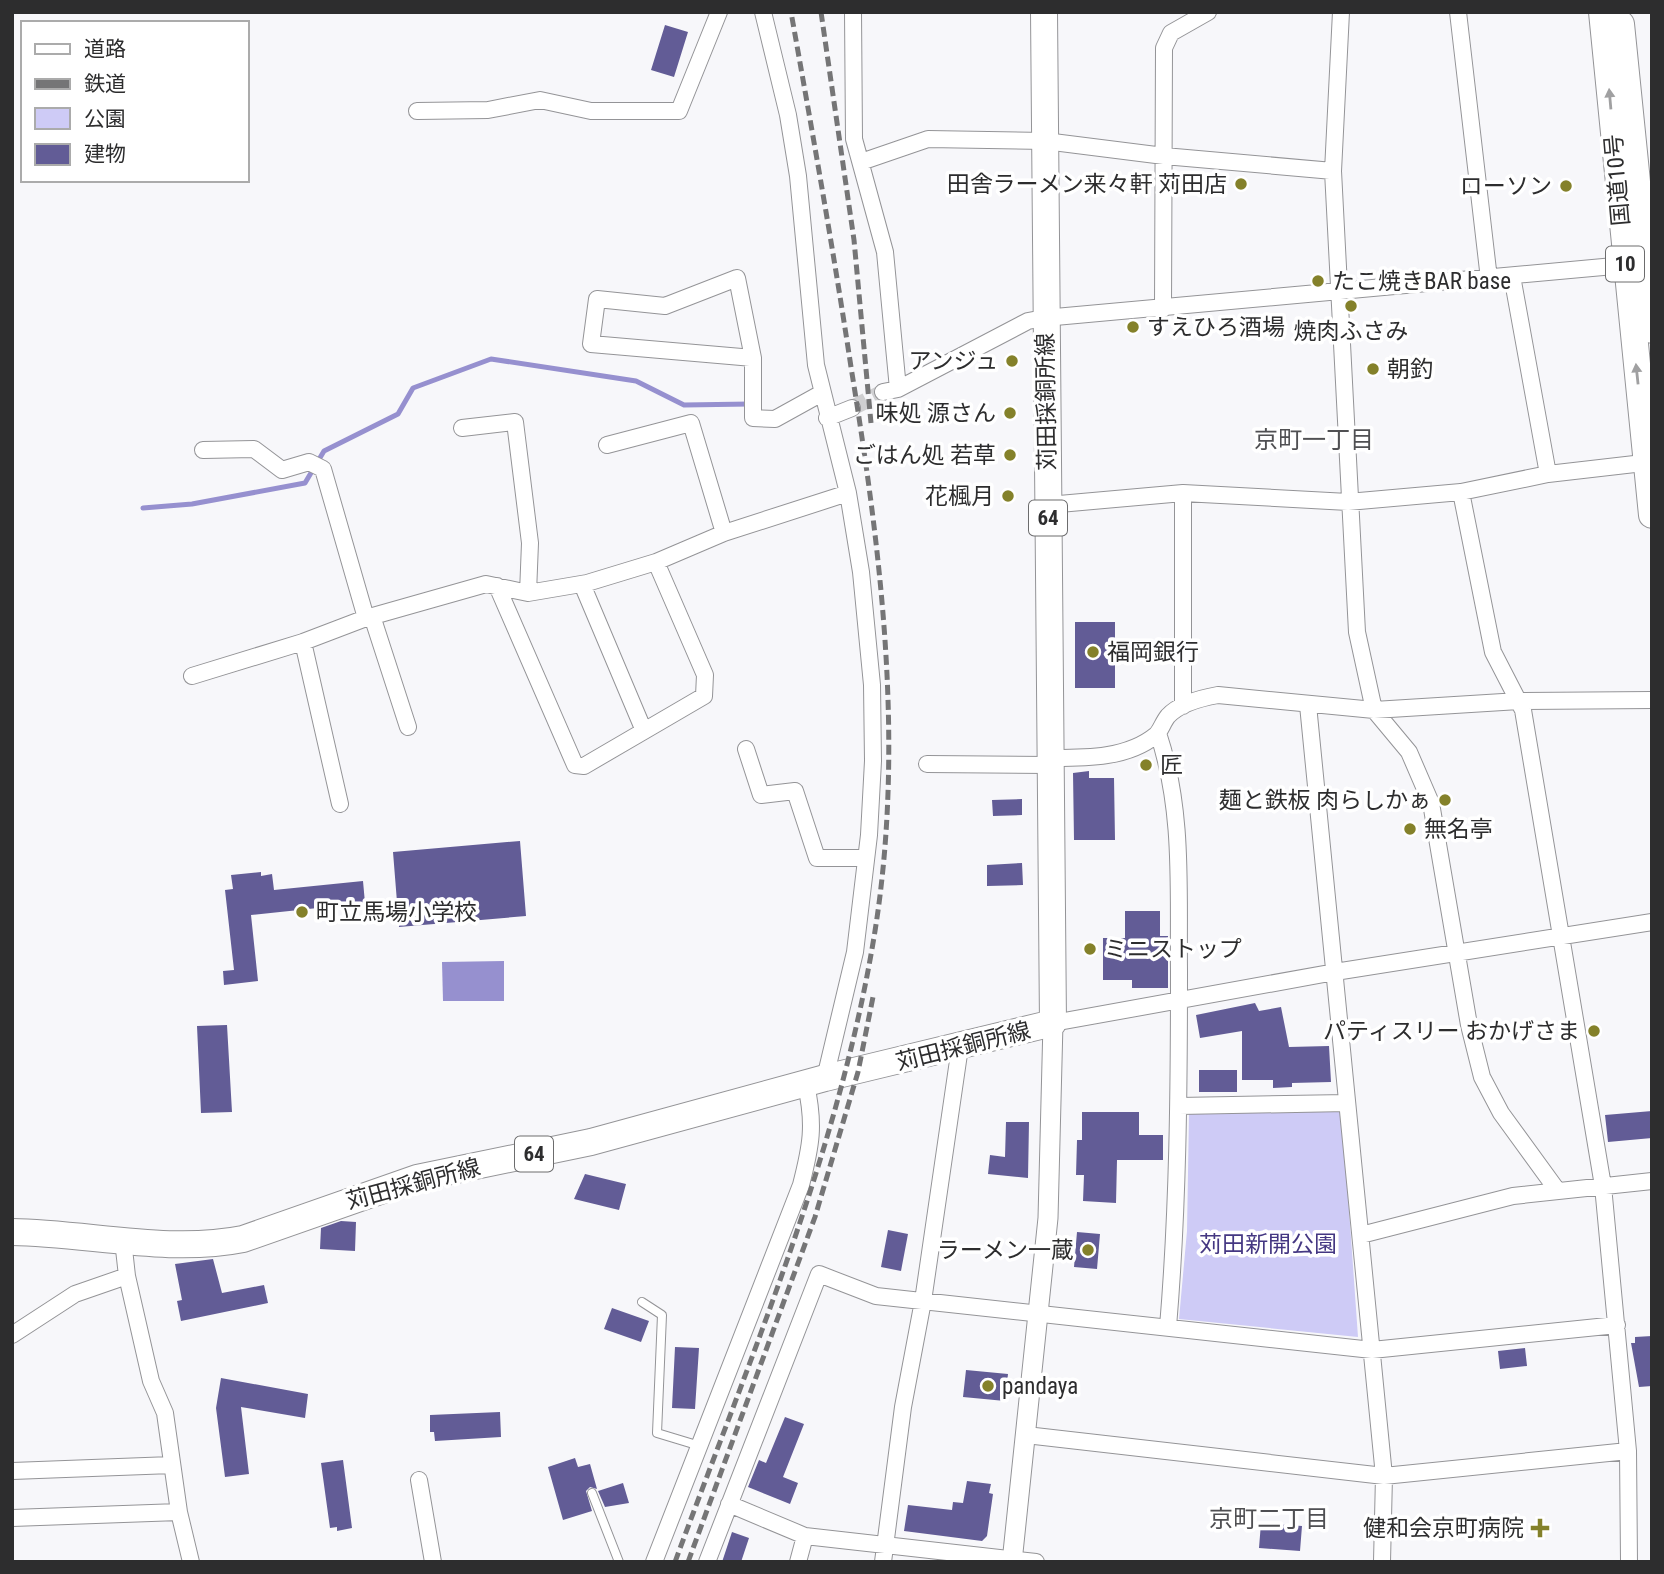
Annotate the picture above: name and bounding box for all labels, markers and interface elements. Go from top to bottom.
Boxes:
legend [21,21,248,182]
text: 道路 [84,37,126,61]
text: 鉄道 [84,72,126,96]
one-way arrow [1604,88,1615,110]
text: 公園 [84,107,126,131]
street label: 国道10号 [1600,133,1635,227]
text: 建物 [84,142,126,166]
place label: 田舎ラーメン来々軒 苅田店 [947,171,1227,198]
place label: ローソン [1460,173,1552,200]
marker: 田舎ラーメン来々軒 苅田店 [1233,176,1249,192]
marker: ローソン [1558,178,1574,194]
road number: 10 [1606,246,1644,282]
place label: たこ焼きBAR base [1332,268,1511,295]
marker: たこ焼きBAR base [1310,273,1326,289]
marker: 焼肉ふさみ [1343,298,1359,314]
place label: すえひろ酒場 [1147,314,1285,341]
place label: 焼肉ふさみ [1294,318,1409,345]
marker: すえひろ酒場 [1125,319,1141,335]
street label: 苅田採銅所線 [1032,333,1061,471]
place label: アンジュ [909,348,998,375]
marker: アンジュ [1004,353,1020,369]
place label: 朝釣 [1387,356,1433,383]
marker: 朝釣 [1365,361,1381,377]
one-way arrow [1631,363,1642,385]
place label: 味処 源さん [876,400,996,427]
marker: 味処 源さん [1002,405,1018,421]
district label: 京町一丁目 [1254,426,1374,454]
place label: ごはん処 若草 [853,442,996,469]
marker: ごはん処 若草 [1002,447,1018,463]
place label: 花楓月 [925,483,994,510]
marker: 花楓月 [1000,488,1016,504]
road number: 64 [1029,500,1067,536]
place label: 福岡銀行 [1107,639,1199,666]
marker: 福岡銀行 [1085,644,1101,660]
place label: 匠 [1160,752,1183,779]
marker: 匠 [1138,757,1154,773]
place label: 麺と鉄板 肉らしかぁ [1219,787,1431,814]
marker: 麺と鉄板 肉らしかぁ [1437,792,1453,808]
place label: 無名亭 [1424,816,1493,843]
marker: 無名亭 [1402,821,1418,837]
place label: 町立馬場小学校 [316,899,477,926]
marker: 町立馬場小学校 [294,904,310,920]
place label: ミニストップ [1104,936,1242,963]
marker: ミニストップ [1082,941,1098,957]
street label: 苅田採銅所線 [893,1017,1033,1076]
place label: パティスリー おかげさま [1323,1018,1580,1045]
marker: パティスリー おかげさま [1586,1023,1602,1039]
road number: 64 [515,1136,553,1172]
street label: 苅田採銅所線 [343,1154,483,1215]
park label: 苅田新開公園 [1199,1231,1337,1258]
place label: ラーメン一蔵 [937,1237,1074,1264]
marker: ラーメン一蔵 [1080,1242,1096,1258]
place label: pandaya [1002,1373,1078,1400]
marker: pandaya [980,1378,996,1394]
district label: 京町二丁目 [1209,1505,1329,1533]
place label: 健和会京町病院 [1363,1515,1524,1542]
marker: 健和会京町病院 [1530,1518,1550,1538]

